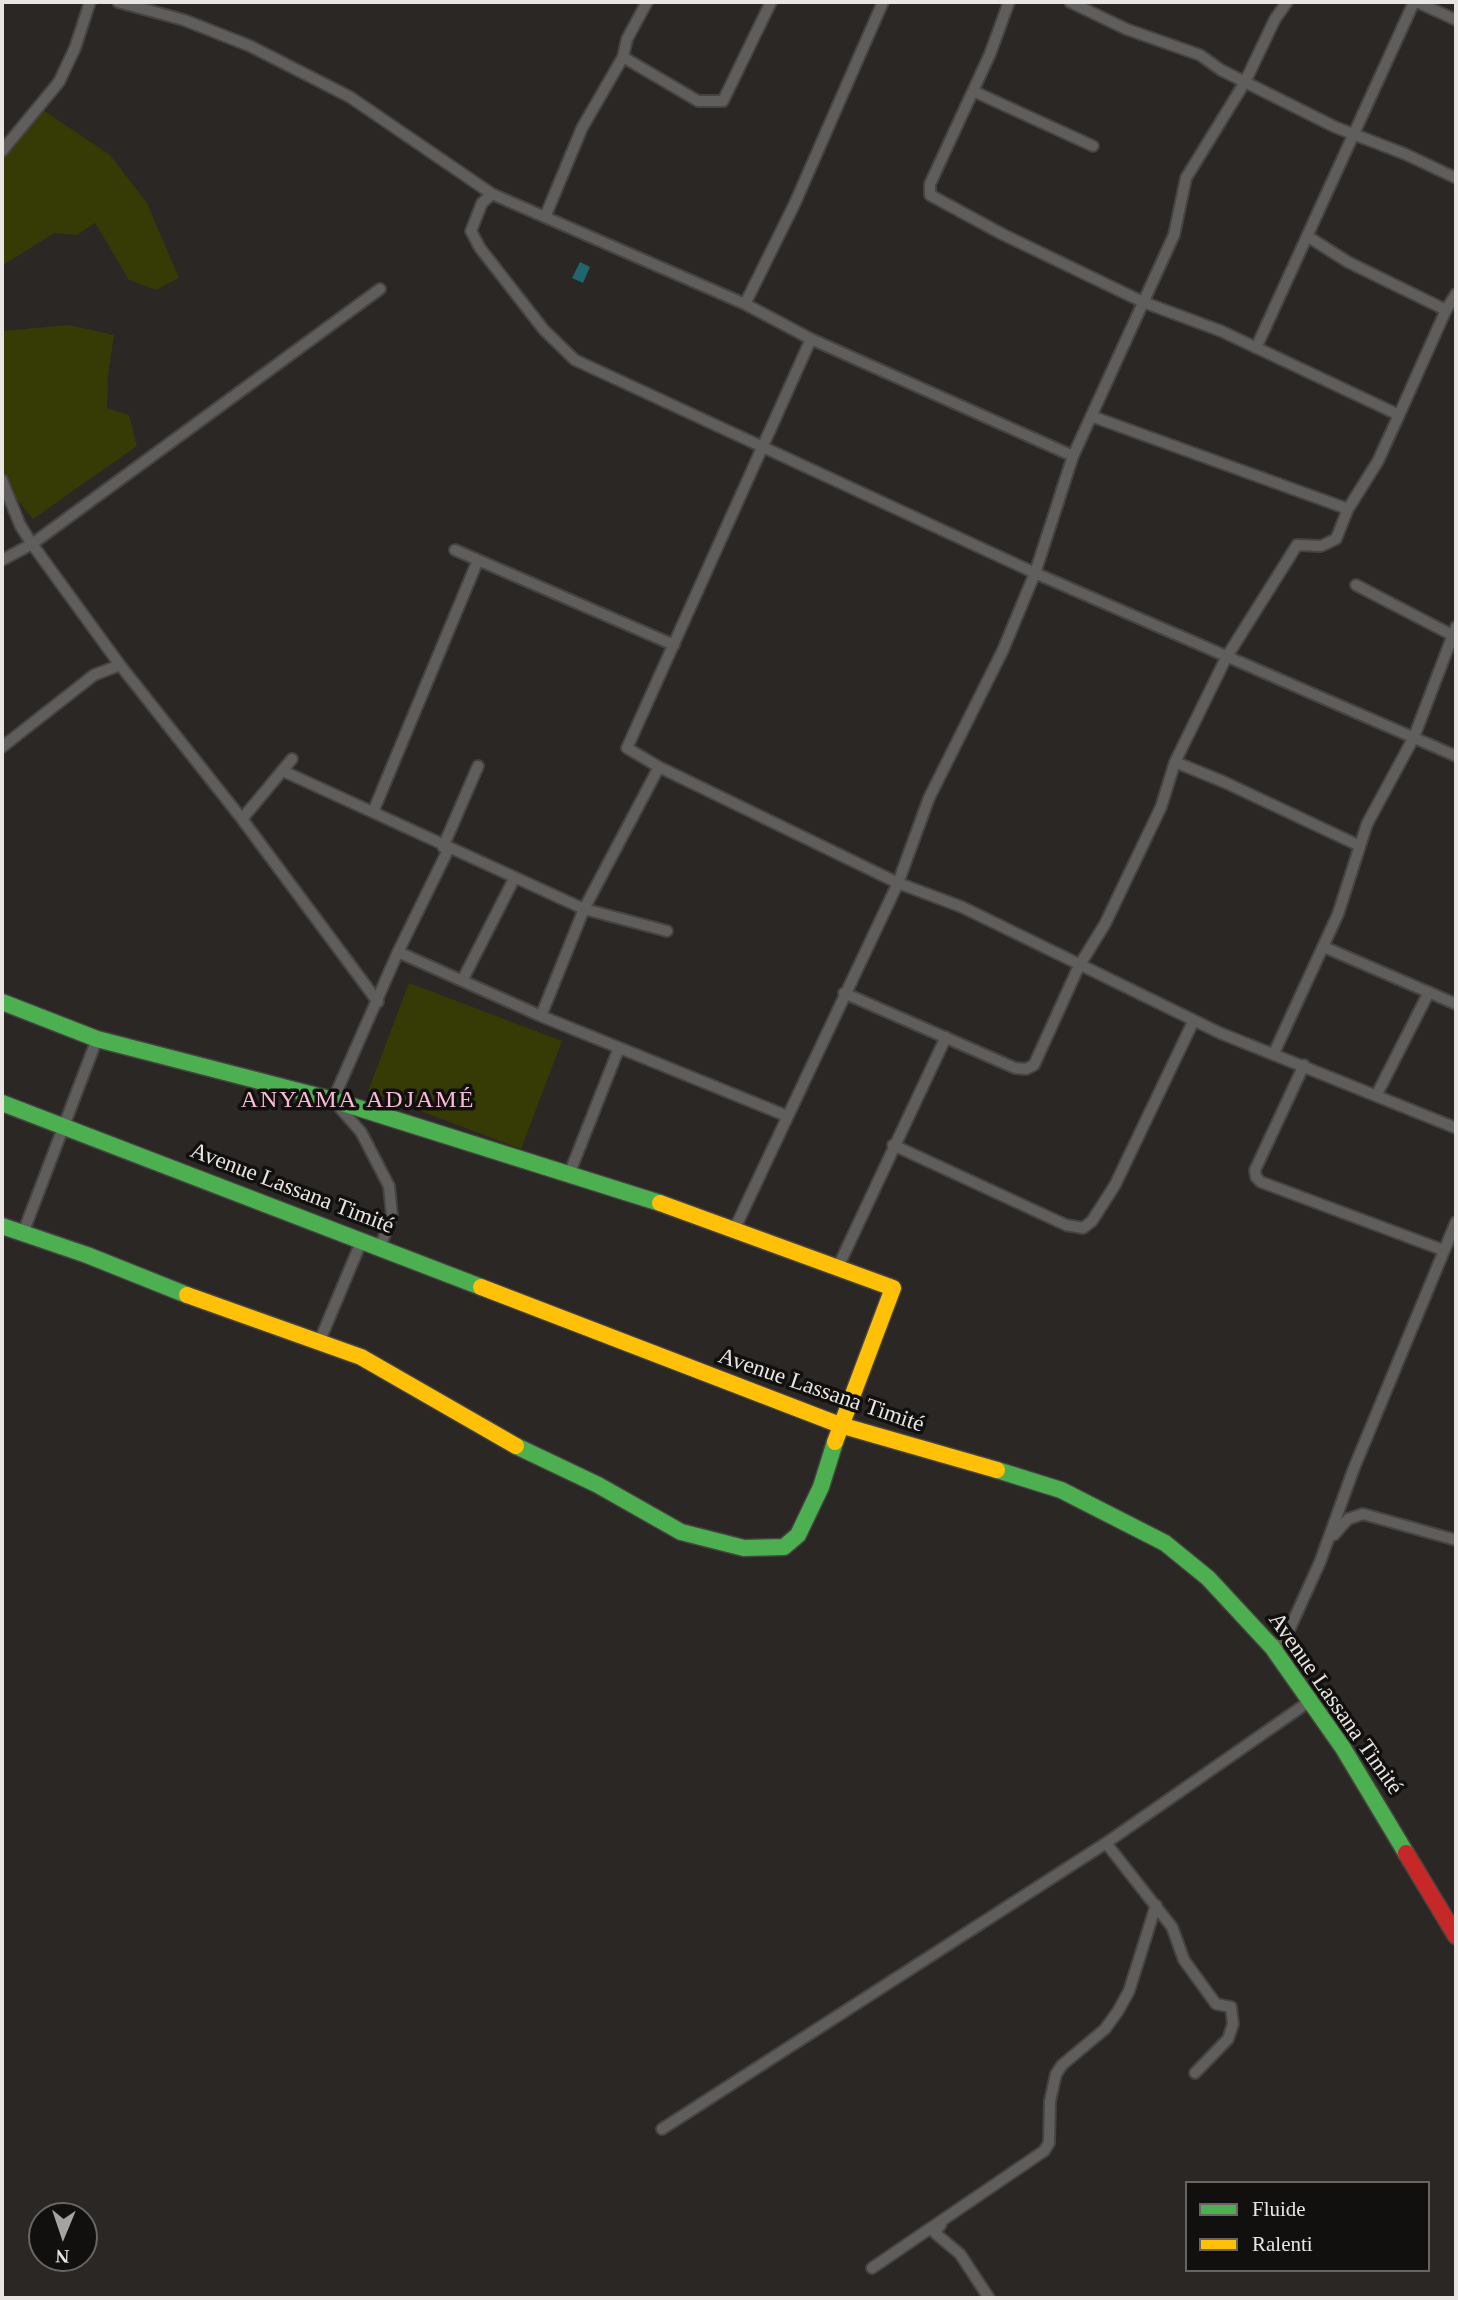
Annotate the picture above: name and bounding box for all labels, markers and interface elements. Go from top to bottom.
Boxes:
district label: ANYAMA ADJAMÉ [242,1087,474,1115]
street label: Avenue Lassana Timité [186,1137,398,1241]
street label: Avenue Lassana Timité [714,1343,928,1439]
street label: Avenue Lassana Timité [1262,1608,1408,1800]
legend [1185,2181,1430,2272]
text: Fluide [1252,2197,1306,2221]
north arrow [28,2202,98,2272]
text: Ralenti [1252,2232,1313,2256]
text: N [55,2246,70,2267]

